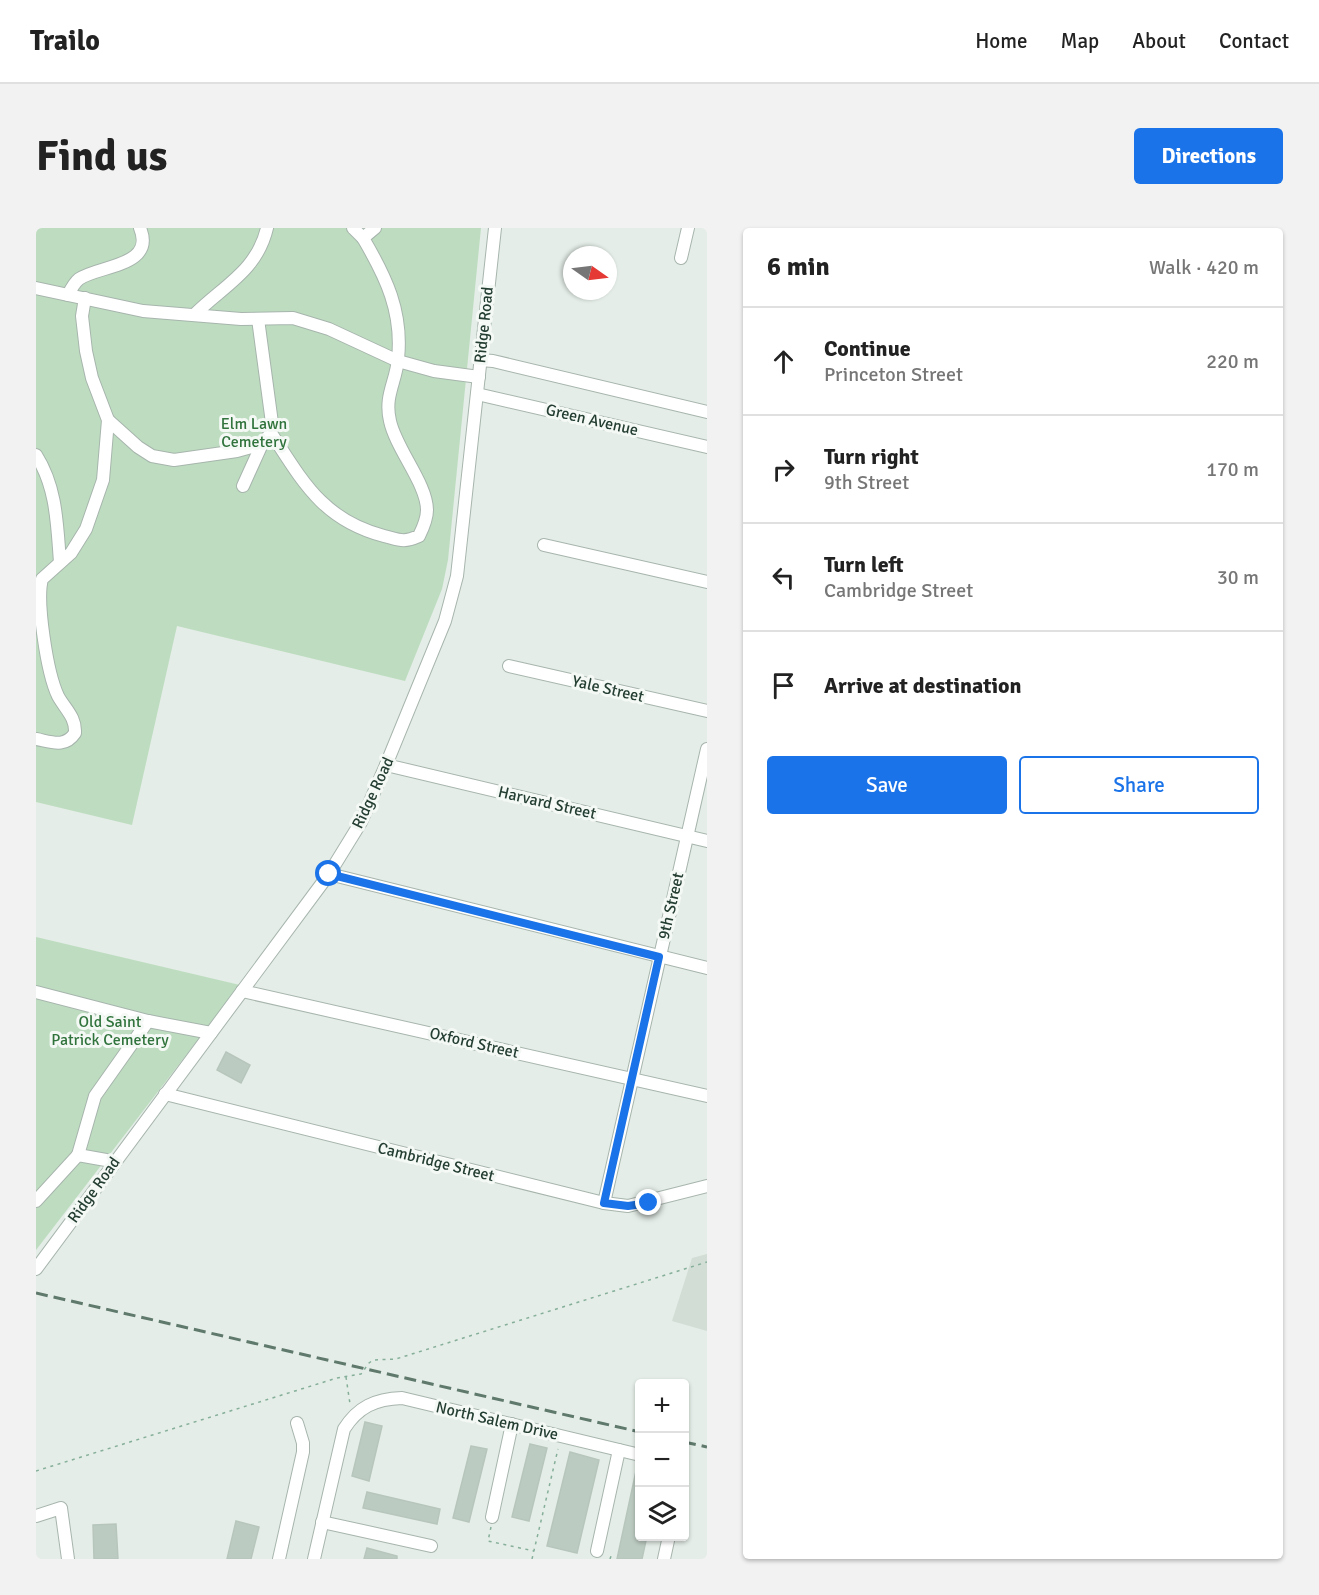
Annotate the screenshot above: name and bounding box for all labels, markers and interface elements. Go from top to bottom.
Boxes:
text: Trailo [30,24,100,58]
text: Home [975,28,1028,54]
text: Map [1061,28,1099,54]
text: About [1132,28,1186,54]
text: Contact [1219,28,1289,54]
button: Directions [1134,128,1283,184]
text: Find us [36,131,167,182]
north arrow [563,246,617,300]
text: 6 min [767,251,830,283]
text: Walk · 420 m [1149,255,1259,280]
street label: Ridge Road [470,286,498,364]
text: Continue [824,335,911,362]
icon: ahead [767,345,800,378]
text: 220 m [1206,349,1259,374]
text: Princeton Street [824,362,963,387]
street label: Green Avenue [544,400,640,440]
park label: Elm Lawn Cemetery [221,414,287,452]
text: Turn right [824,443,919,470]
icon: right [767,453,800,486]
text: 170 m [1206,457,1259,482]
text: 9th Street [824,470,909,495]
text: Turn left [824,551,904,578]
icon: left [767,561,800,594]
text: 30 m [1217,565,1259,590]
text: Cambridge Street [824,578,973,603]
icon: arrive [767,669,800,702]
street label: Yale Street [570,671,646,707]
text: Arrive at destination [824,672,1021,699]
street label: Ridge Road [348,754,398,832]
button: Save [767,756,1007,814]
button: Share [1019,756,1259,814]
street label: Harvard Street [496,782,598,824]
route start [315,860,341,886]
street label: 9th Street [654,870,688,941]
park label: Old Saint Patrick Cemetery [51,1012,169,1050]
street label: Oxford Street [428,1023,521,1063]
street label: Cambridge Street [376,1138,497,1186]
street label: Ridge Road [63,1153,125,1227]
route end [635,1189,661,1215]
map controls [635,1379,689,1541]
button: + [635,1379,689,1433]
street label: North Salem Drive [434,1397,560,1445]
button: − [635,1433,689,1487]
button: layers [635,1487,689,1541]

